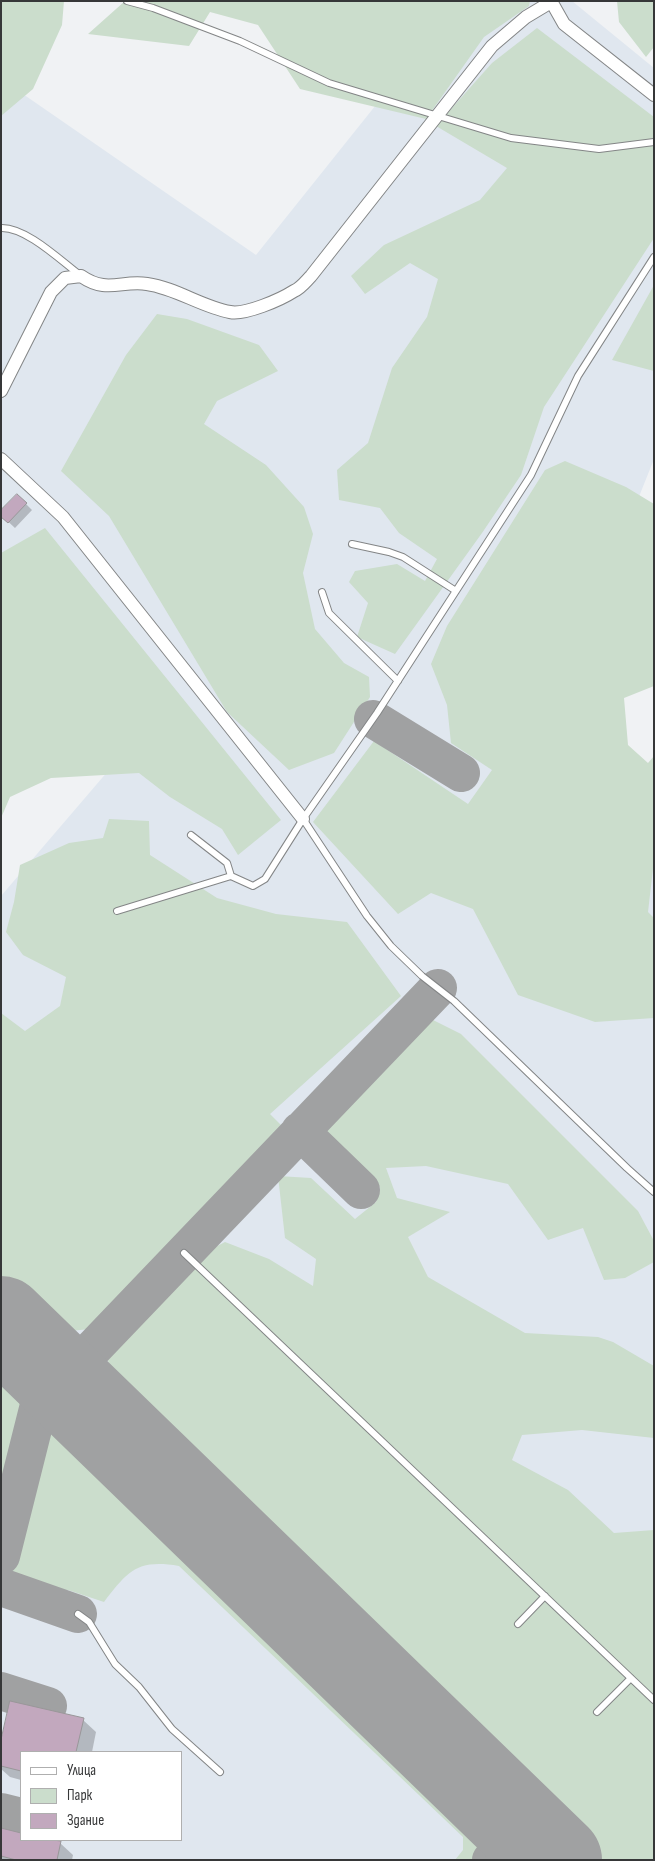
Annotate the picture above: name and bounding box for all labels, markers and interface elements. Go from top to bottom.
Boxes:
legend [20,1751,182,1841]
text: Улица [67,1761,96,1780]
text: Парк [67,1786,92,1805]
text: Здание [67,1811,104,1830]

